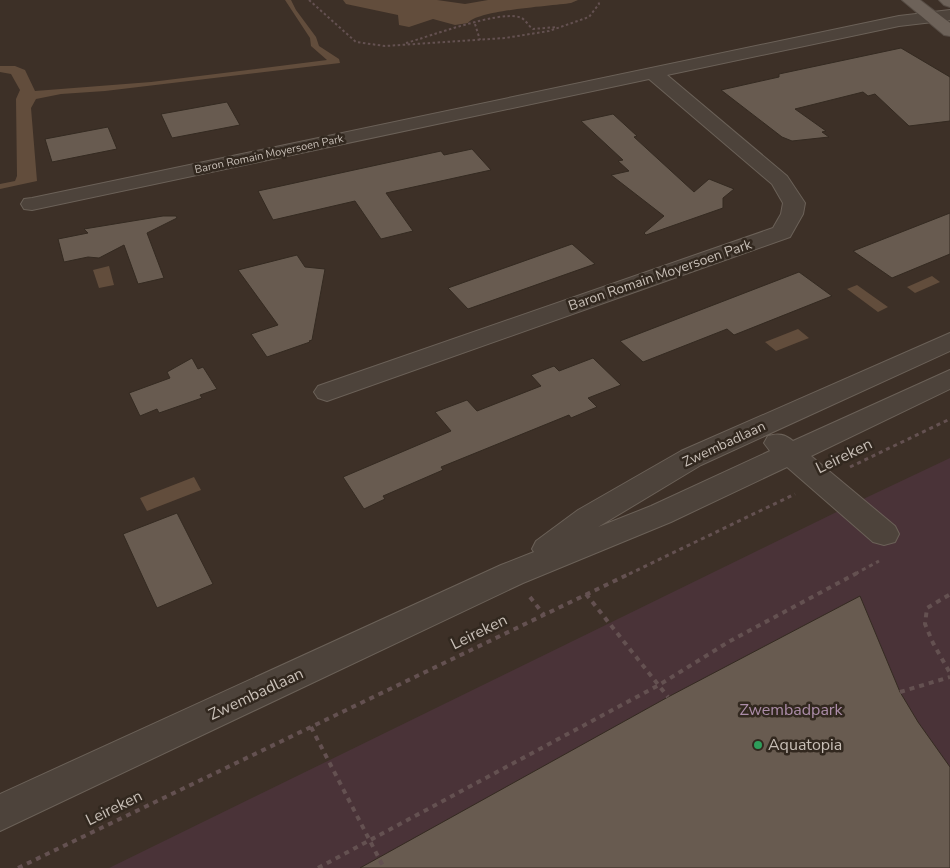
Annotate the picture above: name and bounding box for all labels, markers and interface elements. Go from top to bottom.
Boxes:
street label: Baron Romain Moyersoen Park [193,131,345,177]
street label: Baron Romain Moyersoen Park [566,234,755,315]
street label: Zwembadlaan [679,416,769,472]
street label: Leireken [812,433,876,479]
street label: Leireken [447,609,511,655]
street label: Zwembadlaan [205,662,307,726]
park label: Zwembadpark [739,699,844,721]
place label: Aquatopia [768,734,842,756]
marker: Aquatopia [752,739,764,751]
street label: Leireken [82,785,146,831]

